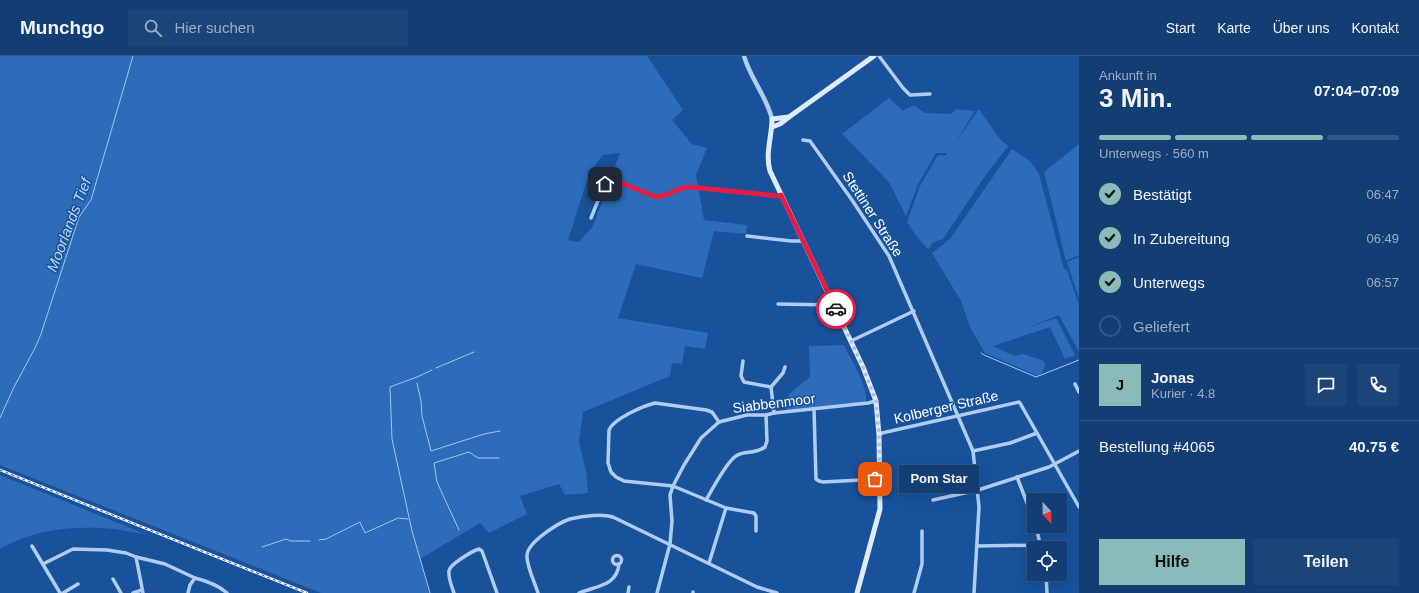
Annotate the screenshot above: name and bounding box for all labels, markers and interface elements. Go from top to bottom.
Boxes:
search box [128,10,408,46]
text: Munchgo [20,17,104,38]
icon: search [142,17,164,39]
text: Hier suchen [174,19,254,36]
text: Start [1166,20,1195,36]
text: Karte [1217,20,1251,36]
text: Über uns [1273,20,1330,36]
text: Kontakt [1352,20,1399,36]
text: Ankunft in [1099,68,1157,83]
text: 07:04–07:09 [1314,82,1399,99]
text: 3 Min. [1099,83,1173,113]
text: Unterwegs · 560 m [1099,146,1209,161]
pin [588,167,622,201]
street label: Stettiner Straße [840,169,907,260]
icon: home [594,173,616,195]
water label: Moorlands Tief [43,174,95,274]
icon: check [1099,183,1121,205]
text: Bestätigt [1133,186,1191,203]
text: 06:47 [1366,187,1399,202]
icon: check [1099,227,1121,249]
text: In Zubereitung [1133,230,1230,247]
text: 06:49 [1366,231,1399,246]
icon: check [1099,271,1121,293]
text: Unterwegs [1133,274,1205,291]
text: 06:57 [1366,275,1399,290]
courier [816,289,856,329]
icon: car [825,298,847,320]
text: Geliefert [1133,318,1190,335]
button: chat [1305,364,1347,406]
button: phone [1357,364,1399,406]
text: Jonas [1151,369,1194,386]
text: J [1116,376,1124,393]
text: Kurier · 4.8 [1151,386,1215,401]
street label: Kolberger Straße [892,387,1000,427]
street label: Siabbenmoor [732,390,817,416]
text: Bestellung #4065 [1099,438,1215,455]
text: 40.75 € [1349,438,1399,455]
pin [858,462,892,496]
callout: Pom Star [899,465,979,493]
icon: bag [864,468,886,490]
text: Pom Star [910,471,968,486]
north arrow [1027,493,1067,533]
map controls [1027,493,1067,581]
button: Hilfe [1099,539,1245,585]
button: Teilen [1253,539,1399,585]
button: locate [1027,541,1067,581]

